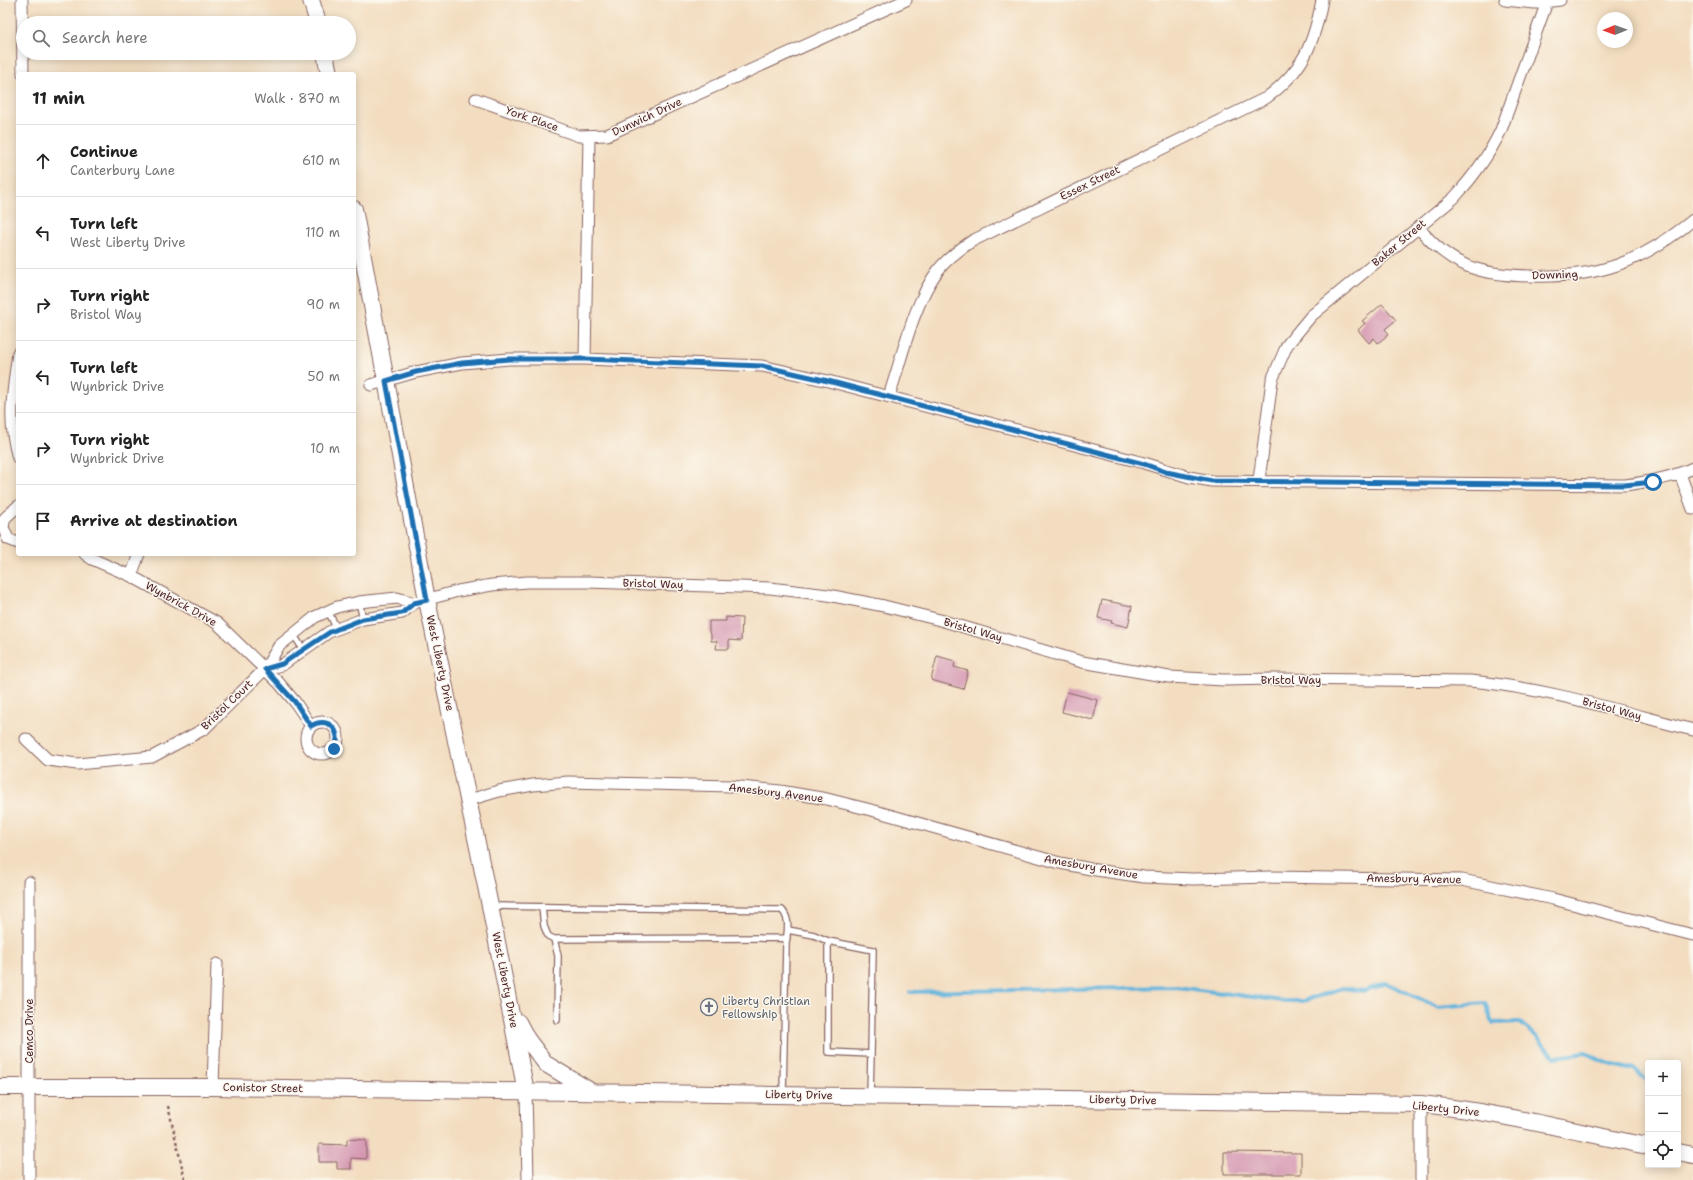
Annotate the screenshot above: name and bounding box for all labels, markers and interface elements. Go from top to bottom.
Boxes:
north arrow [1597,12,1633,48]
search box [16,16,356,60]
icon: search [30,27,52,49]
text: Search here [62,28,148,48]
text: 11 min [32,87,85,109]
text: Walk · 870 m [254,90,340,107]
street label: Dunwich Drive [610,94,684,140]
street label: York Place [504,103,560,135]
text: Continue [70,142,138,162]
icon: ahead [32,150,54,172]
text: 610 m [302,152,340,169]
text: Canterbury Lane [70,162,175,179]
street label: Essex Street [1057,162,1123,204]
text: Turn left [70,214,138,234]
street label: Baker Street [1369,216,1429,270]
icon: left [32,222,54,244]
text: 110 m [305,224,340,241]
text: West Liberty Drive [70,234,186,251]
street label: Downing [1532,267,1579,283]
text: Turn right [70,286,150,306]
icon: right [32,294,54,316]
text: 90 m [306,296,340,313]
text: Bristol Way [70,306,142,323]
text: Turn left [70,358,138,378]
icon: left [32,366,54,388]
text: 50 m [307,368,340,385]
text: Wynbrick Drive [70,378,164,395]
text: Turn right [70,430,150,450]
icon: right [32,438,54,460]
text: 10 m [310,440,340,457]
text: Wynbrick Drive [70,450,164,467]
route start [1644,473,1662,491]
icon: arrive [32,510,54,532]
text: Arrive at destination [70,511,238,531]
street label: Bristol Way [622,575,684,593]
street label: Wynbrick Drive [142,578,220,630]
street label: West Liberty Drive [423,614,457,712]
street label: Bristol Way [942,614,1004,646]
street label: Bristol Way [1261,673,1321,688]
street label: Bristol Court [198,676,256,734]
street label: Bristol Way [1581,694,1643,724]
route end [325,740,343,758]
street label: Amesbury Avenue [728,780,824,806]
street label: Amesbury Avenue [1043,851,1139,883]
street label: Amesbury Avenue [1366,871,1462,887]
street label: West Liberty Drive [488,931,522,1029]
place label: Liberty Christian Fellowship [722,994,810,1022]
church icon: Liberty Christian Fellowship [699,997,719,1017]
street label: Cemco Drive [22,999,37,1063]
map controls [1645,1060,1681,1168]
button: + [1645,1060,1681,1096]
street label: Conistor Street [223,1080,303,1096]
street label: Liberty Drive [765,1087,833,1103]
street label: Liberty Drive [1089,1092,1157,1108]
button: − [1645,1096,1681,1132]
street label: Liberty Drive [1412,1098,1480,1120]
button: locate [1645,1132,1681,1168]

